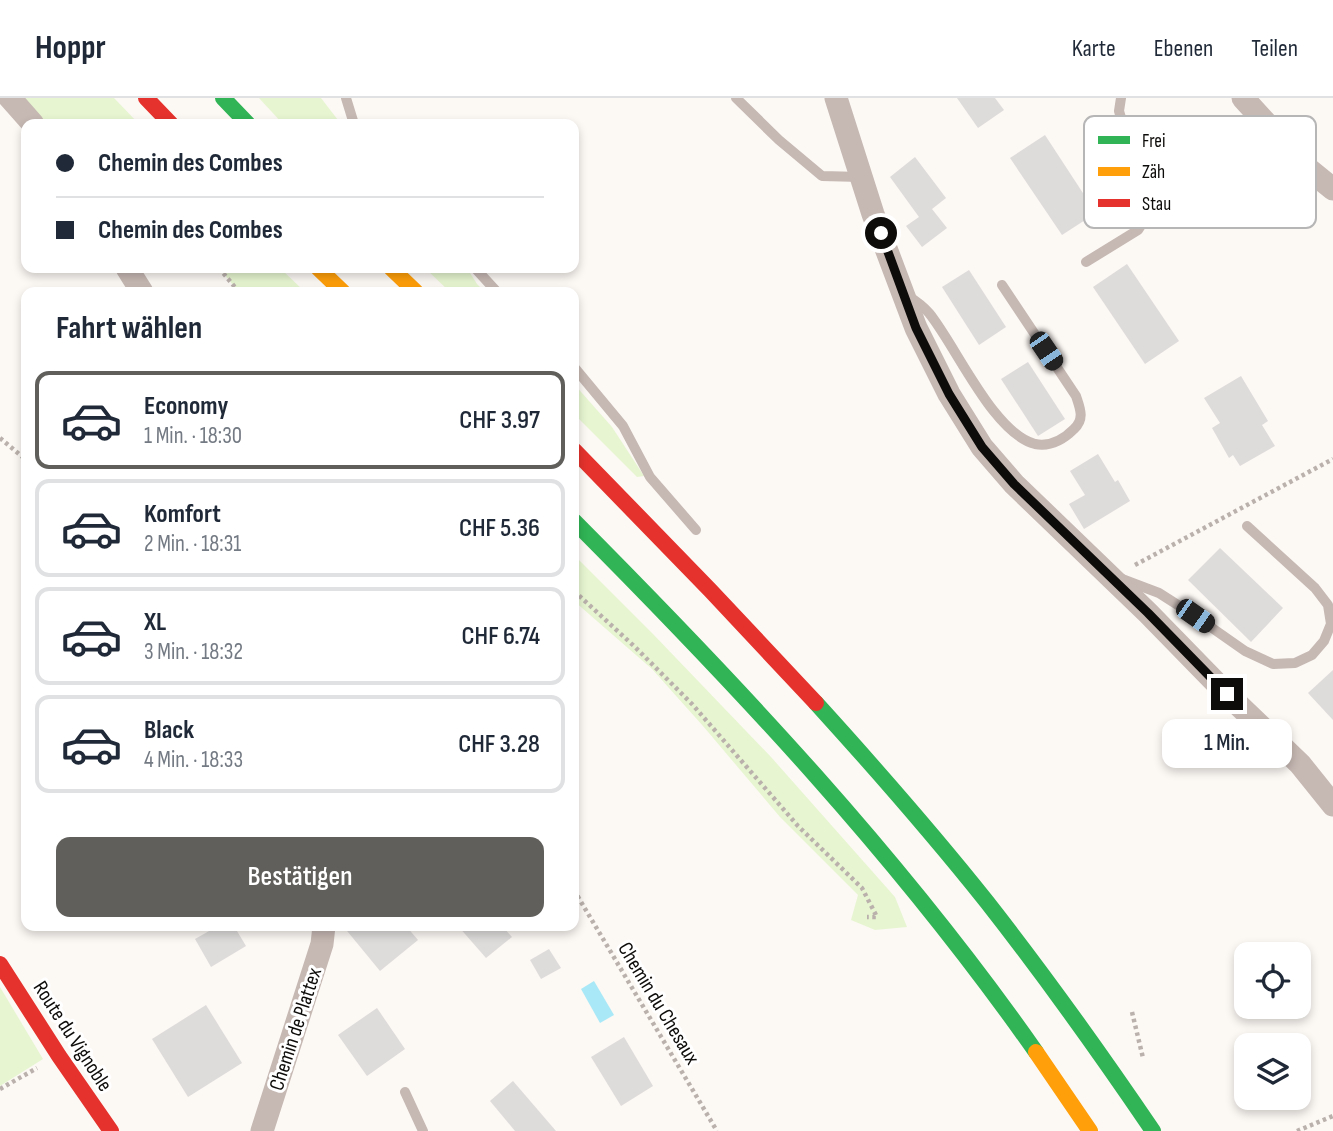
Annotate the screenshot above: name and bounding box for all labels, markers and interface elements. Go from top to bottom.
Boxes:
text: Hoppr [35,28,106,68]
text: Karte [1072,34,1116,63]
text: Ebenen [1154,34,1213,63]
text: Teilen [1251,34,1298,63]
legend [1084,116,1316,228]
text: Frei [1142,130,1166,153]
text: Chemin des Combes [98,148,283,179]
text: Zäh [1142,161,1165,184]
text: Stau [1142,193,1171,216]
text: Chemin des Combes [98,215,283,246]
route start [865,217,897,249]
text: Fahrt wählen [56,309,202,348]
car [1026,328,1067,374]
icon: car [60,389,123,452]
text: Economy [144,391,228,422]
text: CHF 3.97 [459,405,540,436]
text: 1 Min. · 18:30 [144,422,242,450]
icon: car [60,497,123,560]
text: Komfort [144,499,221,530]
text: CHF 5.36 [459,513,540,544]
text: 2 Min. · 18:31 [144,530,241,558]
car [1172,595,1219,637]
icon: car [60,605,123,668]
text: XL [144,607,166,638]
text: CHF 6.74 [462,621,540,652]
text: 3 Min. · 18:32 [144,638,243,666]
route end [1211,678,1243,710]
icon: car [60,713,123,776]
text: Black [144,715,194,746]
callout: 1 Min. [1162,718,1292,768]
text: CHF 3.28 [458,729,540,760]
text: 1 Min. [1204,729,1250,757]
text: 4 Min. · 18:33 [144,746,243,774]
button: Bestätigen [56,837,544,917]
street label: Chemin du Chesaux [612,938,705,1069]
map controls [1234,942,1311,1110]
button: locate [1234,942,1311,1019]
street label: Chemin de Plattex [264,965,327,1094]
street label: Route du Vignoble [28,976,117,1096]
button: layers [1234,1033,1311,1110]

